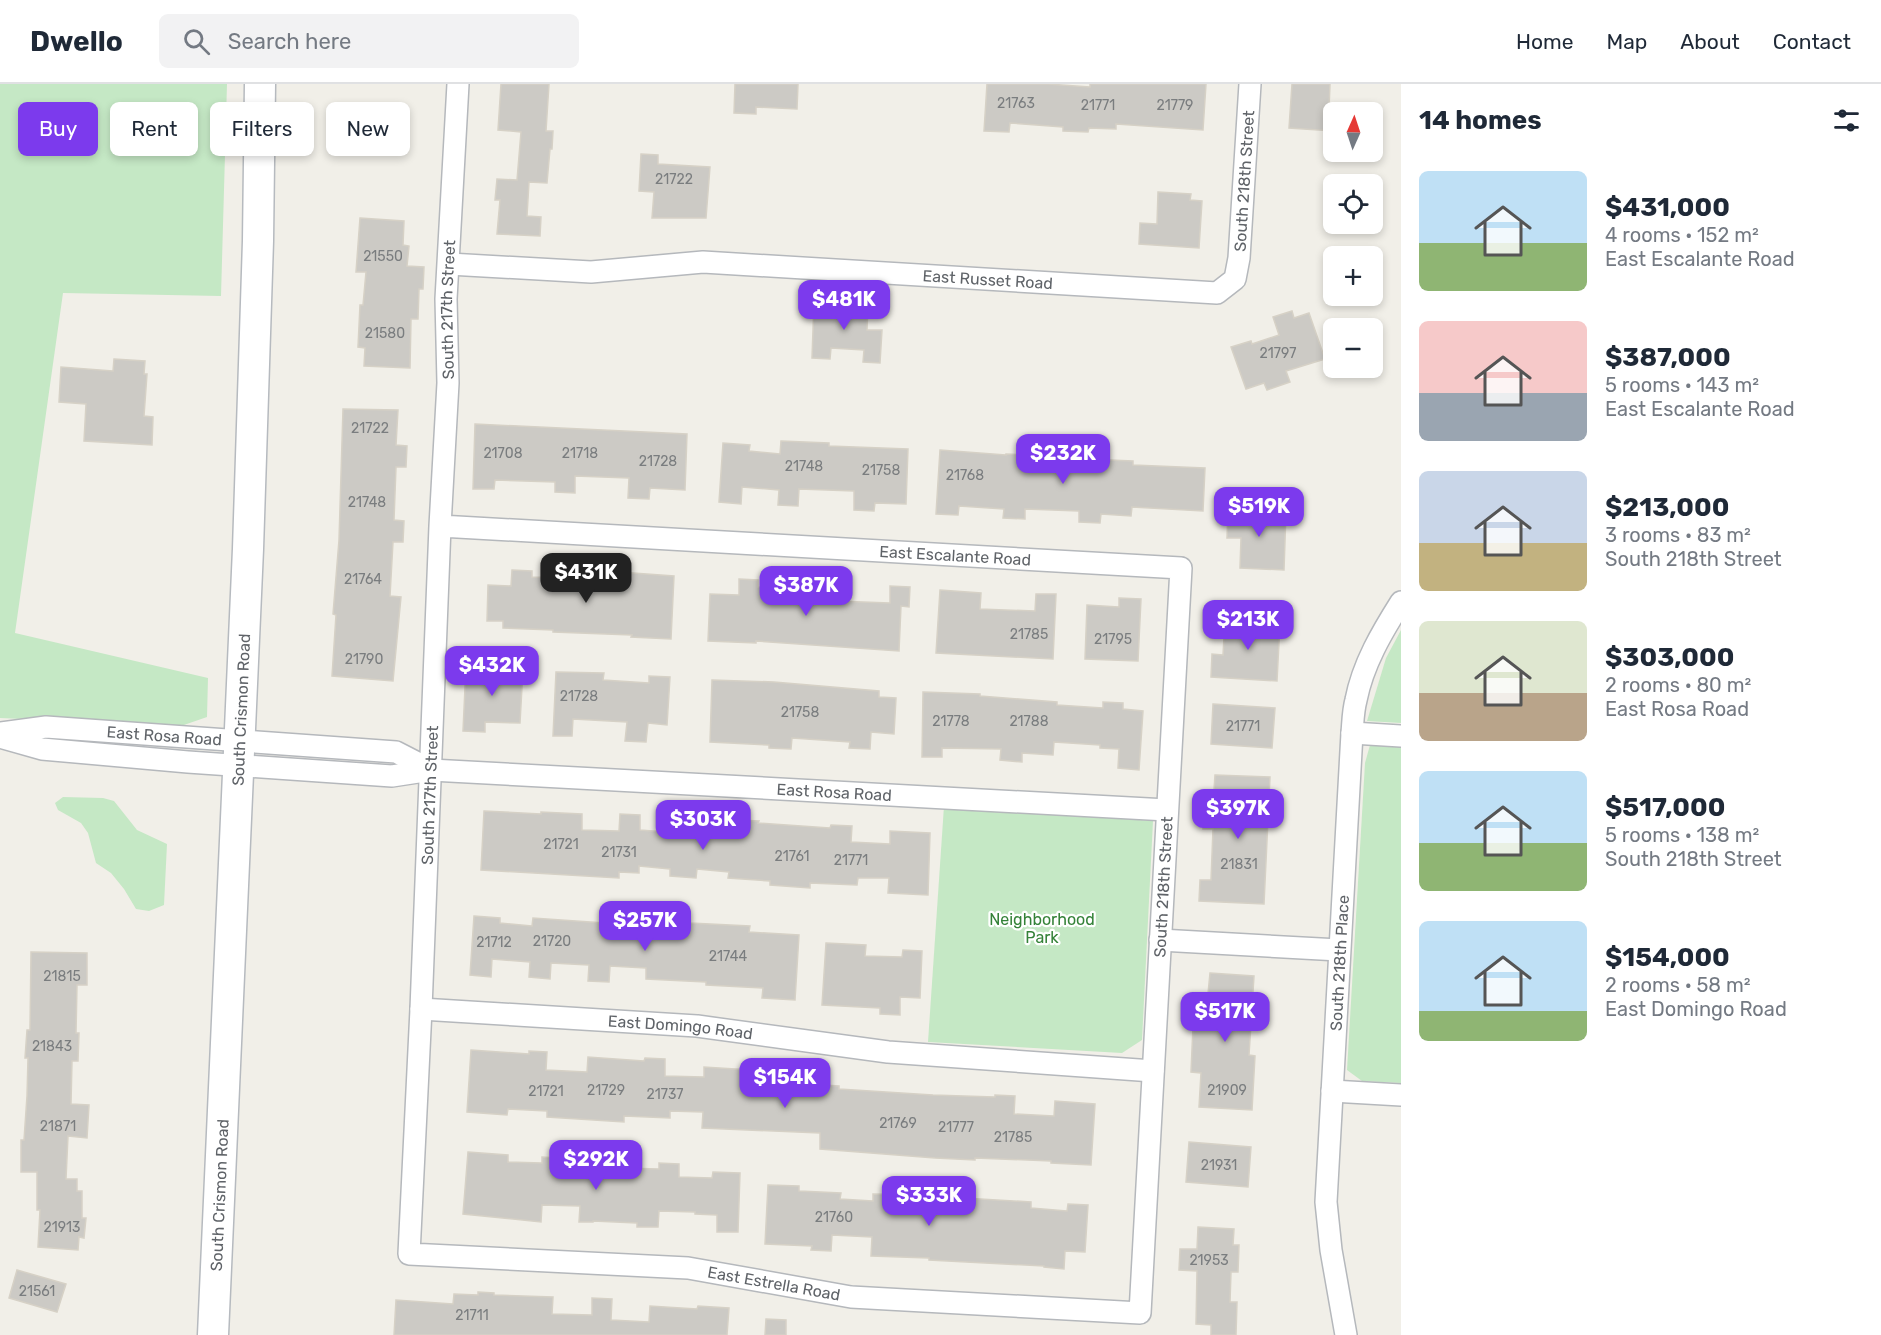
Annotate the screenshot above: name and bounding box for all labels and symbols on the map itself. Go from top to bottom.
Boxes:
house number: 21763 [997,95,1035,112]
house number: 21771 [1081,97,1115,114]
house number: 21779 [1157,97,1193,114]
north arrow [1323,102,1383,162]
street label: South 218th Street [1230,110,1258,252]
house number: 21722 [655,171,693,188]
street label: South 217th Street [437,239,459,380]
house number: 21550 [363,248,403,265]
street label: East Russet Road [922,266,1053,293]
pin: $481K [802,280,886,331]
house number: 21580 [365,325,405,342]
house number: 21797 [1260,345,1296,362]
house number: 21722 [351,420,389,437]
pin: $232K [1021,434,1105,485]
house number: 21708 [483,445,523,462]
house number: 21718 [562,445,598,462]
house number: 21728 [639,453,677,470]
house number: 21748 [785,458,823,475]
house number: 21758 [862,462,900,479]
house number: 21768 [946,467,984,484]
pin: $519K [1217,487,1301,538]
house number: 21748 [348,494,386,511]
street label: East Escalante Road [879,542,1032,569]
pin: $431K [544,553,628,604]
pin: $387K [764,566,848,617]
house number: 21764 [344,571,382,588]
pin: $213K [1206,600,1290,651]
house number: 21785 [1010,626,1048,643]
house number: 21795 [1094,631,1132,648]
street label: South Crismon Road [228,633,254,786]
pin: $432K [450,646,534,697]
house number: 21790 [345,651,383,668]
house number: 21728 [560,688,598,705]
house number: 21758 [781,704,819,721]
house number: 21778 [932,713,970,730]
house number: 21788 [1009,713,1049,730]
house number: 21771 [1226,718,1260,735]
street label: East Rosa Road [106,722,222,750]
street label: South 217th Street [418,725,442,865]
street label: East Rosa Road [776,780,892,805]
pin: $397K [1196,789,1280,840]
pin: $303K [661,800,745,851]
street label: South 218th Street [1150,816,1177,958]
house number: 21721 [543,836,579,853]
house number: 21731 [601,844,637,861]
house number: 21761 [774,848,810,865]
house number: 21771 [834,852,868,869]
house number: 21831 [1220,856,1258,873]
street label: South 218th Place [1327,895,1353,1031]
pin: $257K [603,901,687,952]
park label: Neighborhood Park [989,910,1095,947]
house number: 21720 [533,933,571,950]
house number: 21712 [476,934,512,951]
house number: 21744 [709,948,747,965]
house number: 21815 [43,968,81,985]
pin: $517K [1183,992,1267,1043]
street label: East Domingo Road [607,1012,754,1043]
house number: 21843 [32,1038,72,1055]
pin: $154K [743,1058,827,1109]
house number: 21729 [587,1082,625,1099]
house number: 21909 [1207,1082,1247,1099]
house number: 21721 [528,1083,564,1100]
house number: 21737 [647,1086,684,1103]
house number: 21769 [879,1115,917,1132]
house number: 21871 [40,1118,76,1135]
street label: South Crismon Road [207,1119,233,1272]
house number: 21777 [938,1119,974,1136]
house number: 21785 [994,1129,1032,1146]
pin: $292K [554,1140,638,1191]
house number: 21931 [1201,1157,1237,1174]
pin: $333K [887,1176,971,1227]
house number: 21760 [815,1209,853,1226]
house number: 21913 [44,1219,80,1236]
house number: 21953 [1189,1252,1229,1269]
street label: East Estrella Road [706,1262,842,1305]
house number: 21561 [19,1283,55,1300]
house number: 21711 [455,1307,489,1324]

